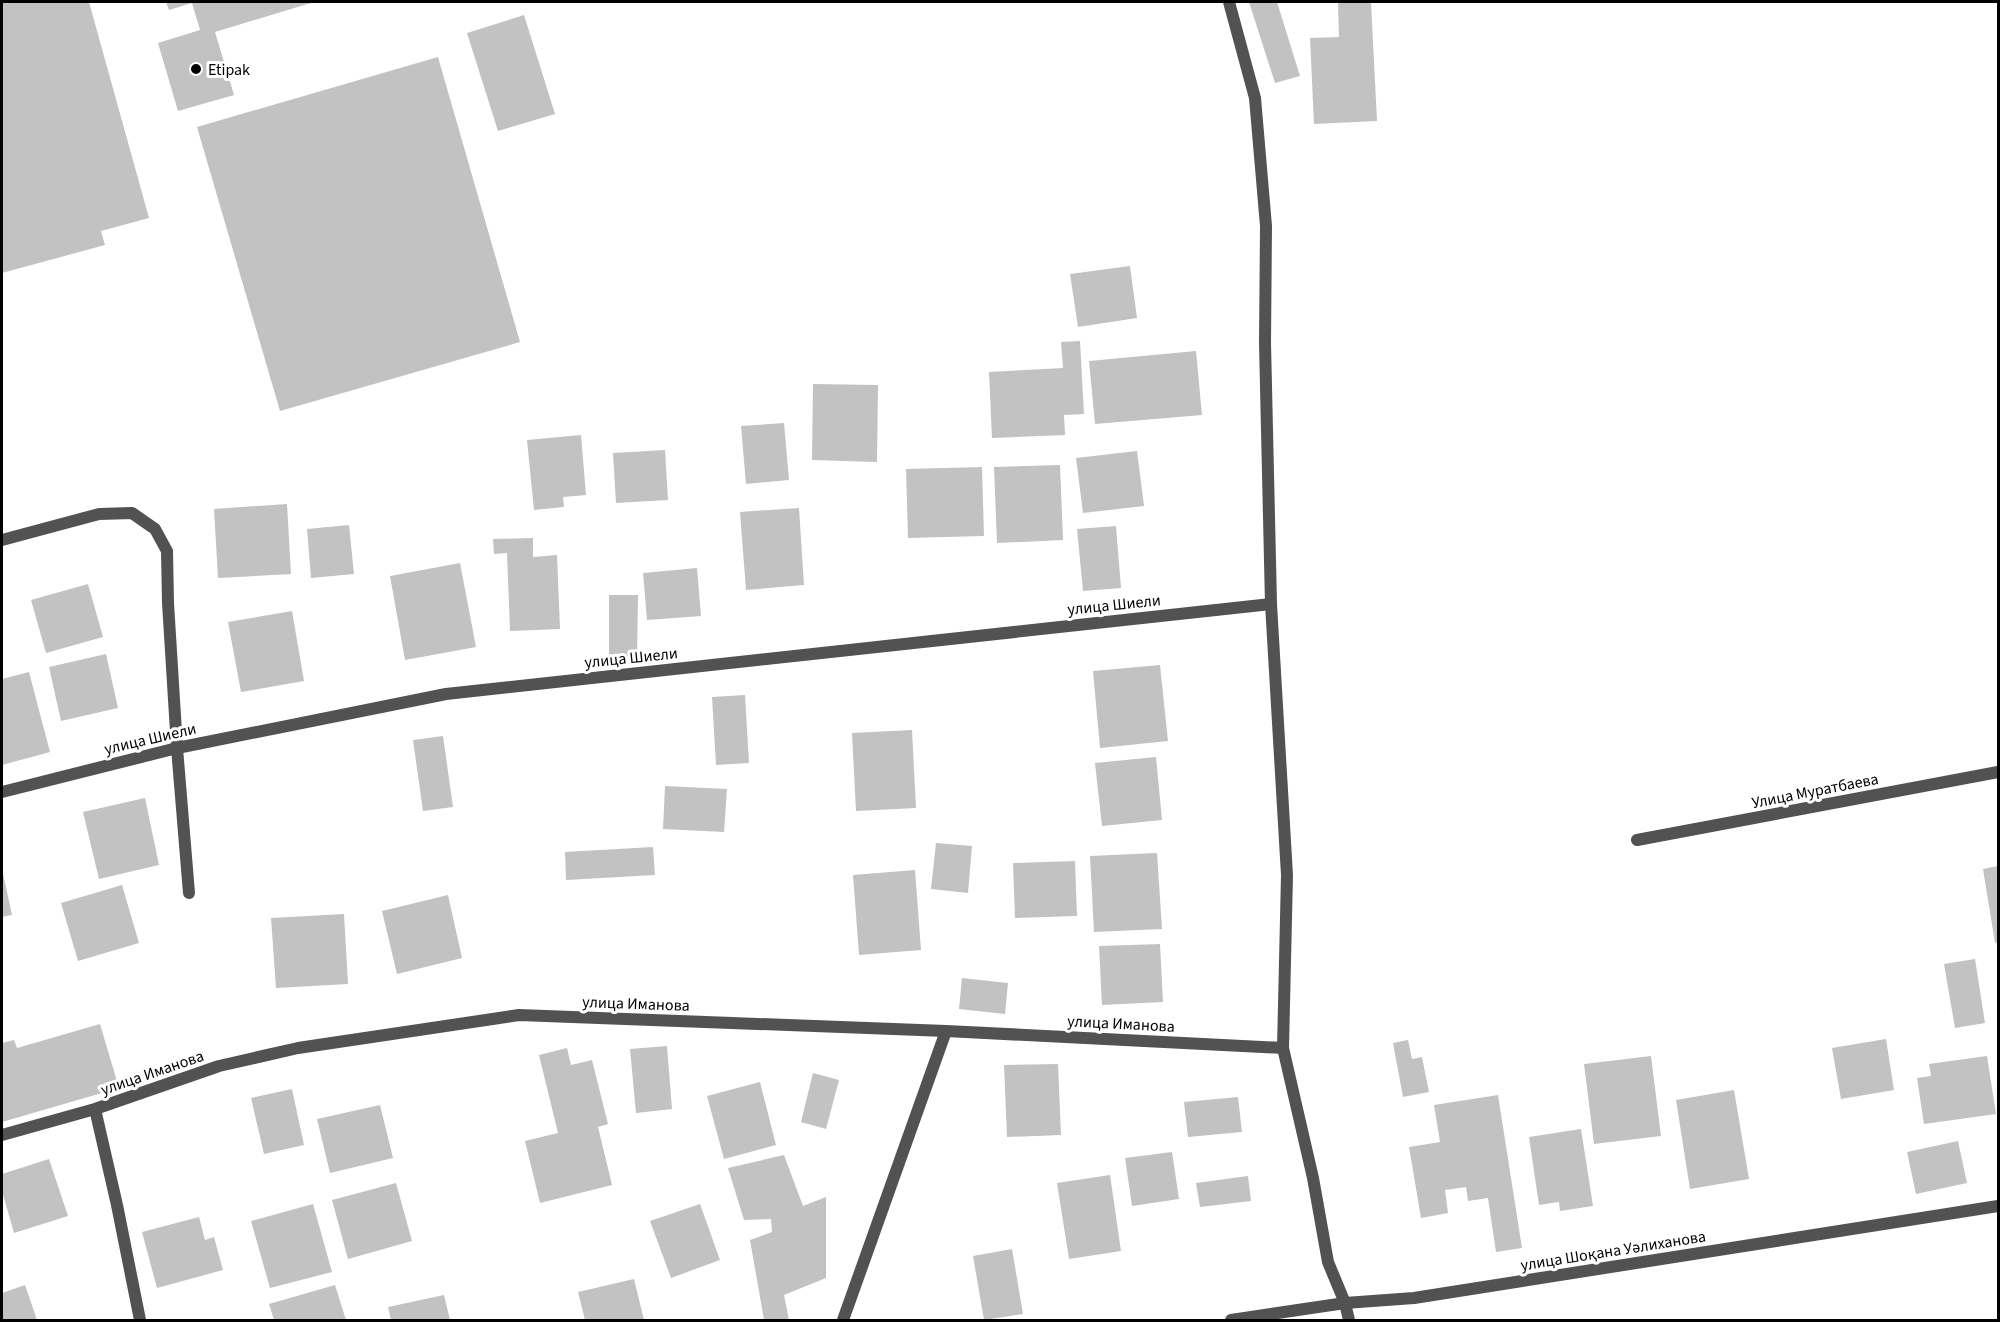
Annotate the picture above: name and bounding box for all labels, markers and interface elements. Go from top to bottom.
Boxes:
place label: Etipak [208,59,250,81]
marker: Etipak [189,62,203,76]
street label: улица Шиели [1066,589,1162,621]
street label: улица Шиели [583,642,679,674]
street label: улица Шиели [102,718,198,760]
street label: Улица Муратбаева [1750,768,1880,814]
street label: улица Иманова [582,991,690,1017]
street label: улица Иманова [1067,1010,1175,1038]
street label: улица Иманова [98,1045,207,1101]
street label: улица Шоқана Уәлиханова [1519,1225,1707,1277]

